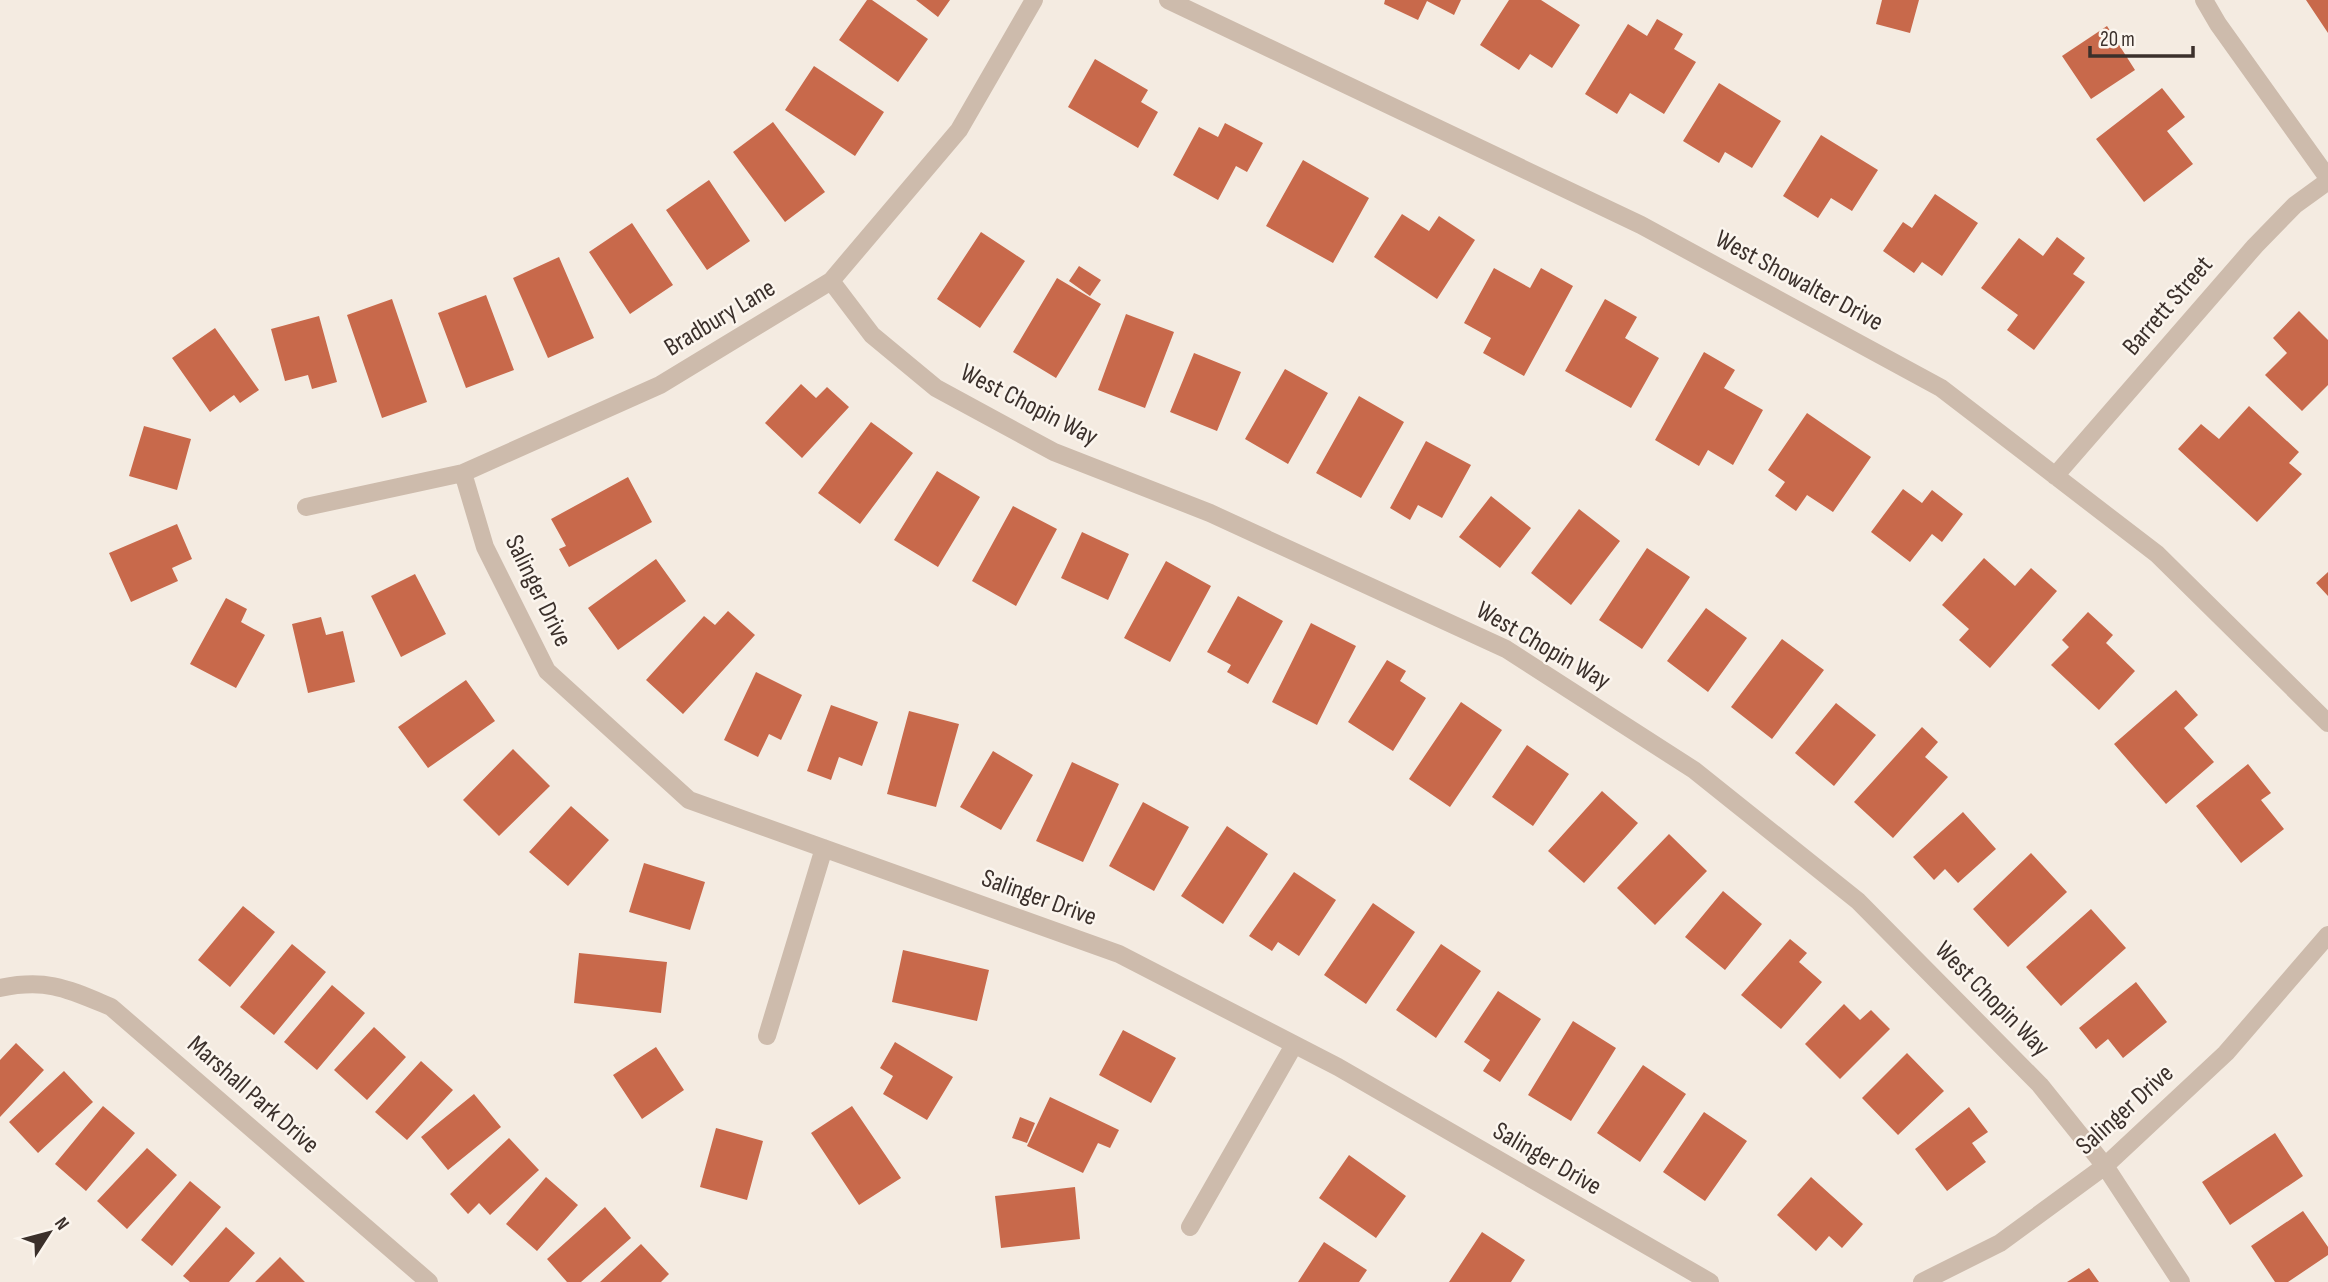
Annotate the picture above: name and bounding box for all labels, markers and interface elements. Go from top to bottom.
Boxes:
scale bar [2090,14,2193,58]
text: 20 m [2100,27,2135,52]
street label: West Showalter Drive [1710,224,1888,338]
street label: Barrett Street [2116,250,2220,362]
street label: Bradbury Lane [659,273,781,363]
street label: West Chopin Way [955,357,1103,453]
street label: Salinger Drive [498,530,578,652]
street label: West Chopin Way [1470,595,1616,697]
street label: Salinger Drive [977,863,1101,933]
street label: West Chopin Way [1928,935,2056,1063]
street label: Marshall Park Drive [181,1029,325,1161]
street label: Salinger Drive [2070,1058,2180,1162]
street label: Salinger Drive [1487,1116,1607,1202]
north arrow [14,1198,84,1268]
text: N [49,1213,74,1235]

